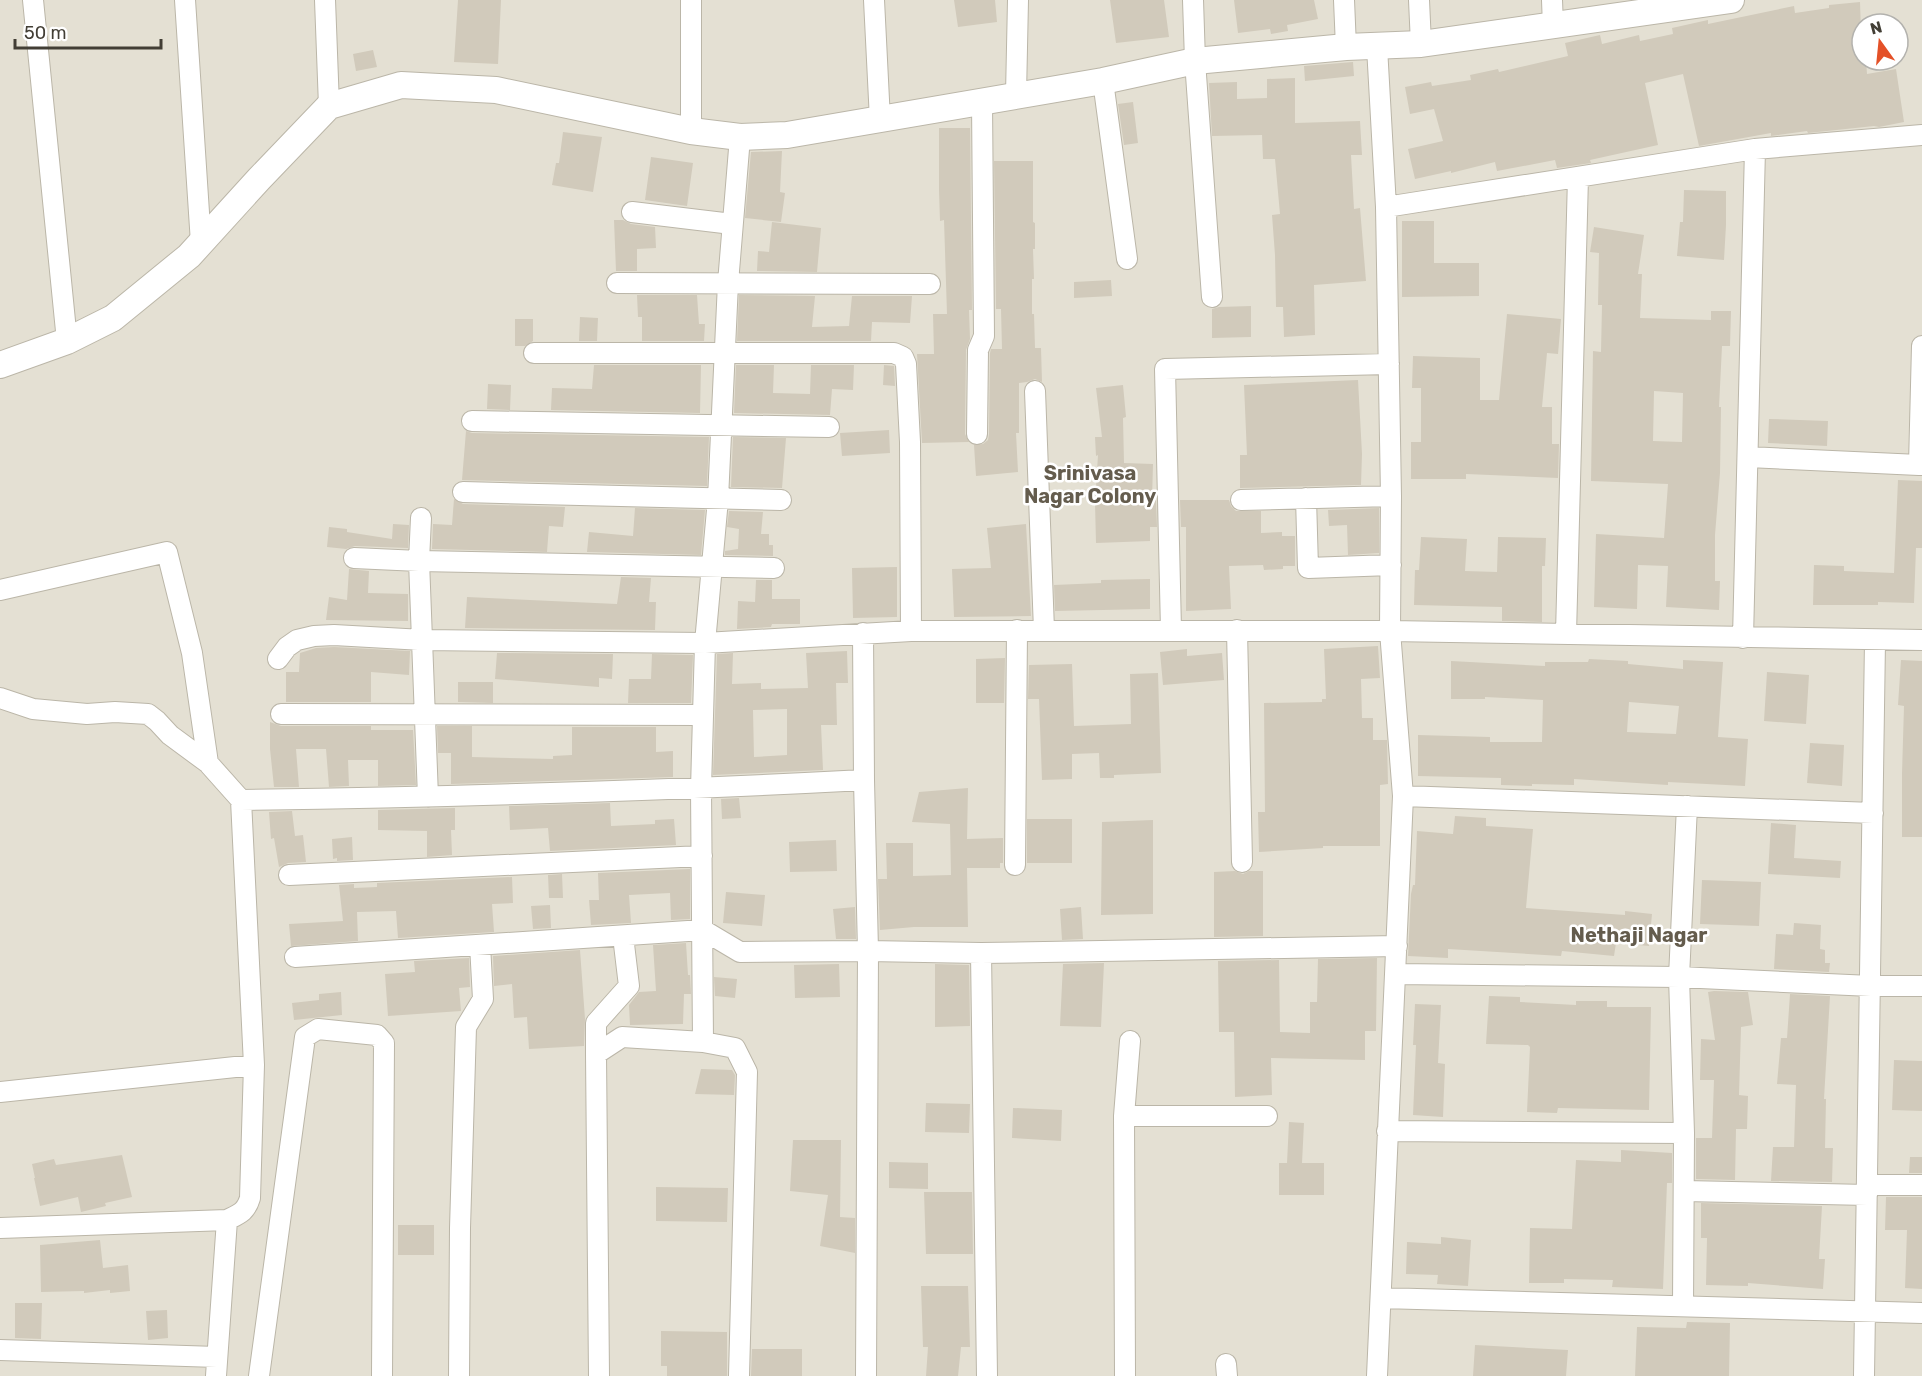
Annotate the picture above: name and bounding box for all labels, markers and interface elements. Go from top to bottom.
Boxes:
scale bar [15,12,160,50]
north arrow [1850,12,1910,72]
text: N [1868,17,1884,39]
text: 50 m [24,22,67,44]
district label: Srinivasa Nagar Colony [1024,461,1156,508]
district label: Nethaji Nagar [1571,923,1707,947]

